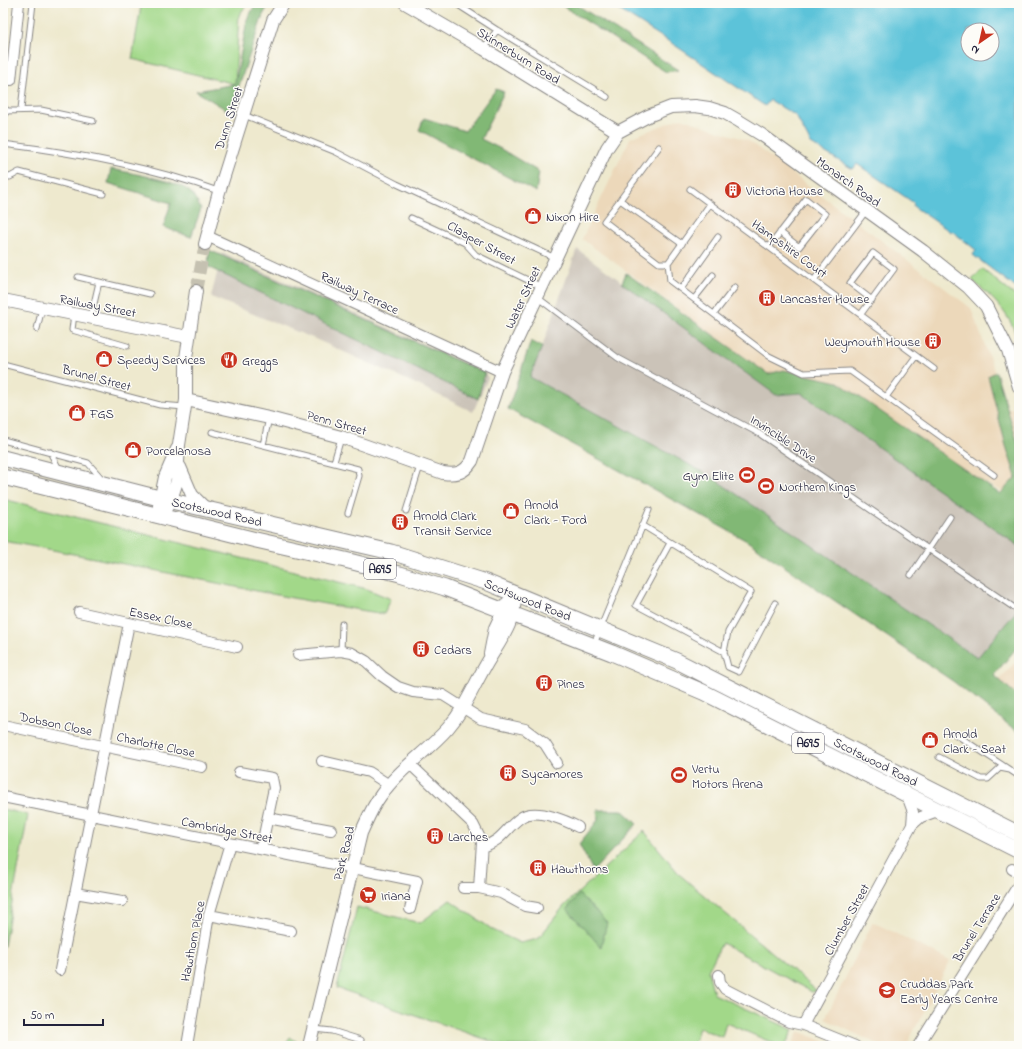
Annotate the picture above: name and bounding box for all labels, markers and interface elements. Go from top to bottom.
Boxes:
north arrow [960,22,1000,62]
street label: Skinnerburn Road [473,23,564,90]
text: N [967,41,983,58]
street label: Dunn Street [210,84,249,154]
street label: Monarch Road [812,152,885,213]
building icon: Victoria House [723,180,743,200]
place label: Victoria House [745,182,823,201]
shop icon: Nixon Hire [523,206,543,226]
place label: Nixon Hire [546,208,599,227]
street label: Hampshire Court [747,215,831,284]
street label: Clasper Street [443,217,520,270]
street label: Water Street [501,263,546,332]
street label: Railway Terrace [317,267,402,321]
building icon: Lancaster House [757,288,777,308]
street label: Railway Street [58,290,138,324]
place label: Lancaster House [780,290,869,309]
building icon: Weymouth House [923,331,943,351]
place label: Weymouth House [825,333,920,353]
shop icon: Speedy Services [94,349,114,369]
restaurant icon: Greggs [219,350,239,370]
place label: Speedy Services [117,351,206,371]
place label: Greggs [242,352,279,372]
street label: Brunel Street [59,360,134,397]
shop icon: FGS [67,403,87,423]
place label: FGS [89,405,114,424]
street label: Penn Street [304,406,369,441]
street label: Invincible Drive [746,411,820,468]
shop icon: Porcelanosa [123,440,143,460]
place label: Porcelanosa [146,442,211,461]
sports icon: Gym Elite [737,465,757,485]
place label: Gym Elite [683,467,734,487]
sports icon: Northern Kings [756,476,776,496]
place label: Northern Kings [779,478,857,498]
street label: Scotswood Road [169,493,265,532]
place label: Arnold Clark - Ford [524,496,587,530]
shop icon: Arnold Clark - Ford [501,501,521,521]
place label: Arnold Clark Transit Service [413,507,492,541]
building icon: Arnold Clark Transit Service [390,512,410,532]
road number: A695 [364,559,396,579]
street label: Scotswood Road [481,574,575,627]
street label: Essex Close [127,602,194,635]
building icon: Cedars [411,639,431,659]
place label: Cedars [434,641,472,660]
building icon: Pines [534,673,554,693]
place label: Pines [557,675,585,694]
street label: Dobson Close [16,707,94,742]
place label: Arnold Clark - Seat [943,725,1007,759]
street label: Charlotte Close [115,728,197,763]
shop icon: Arnold Clark - Seat [920,730,940,750]
road number: A695 [792,733,824,753]
street label: Scotswood Road [830,733,922,792]
place label: Vertu Motors Arena [691,760,763,794]
building icon: Sycamores [498,763,518,783]
place label: Sycamores [521,765,583,785]
sports icon: Vertu Motors Arena [669,765,689,785]
street label: Cambridge Street [179,812,275,850]
street label: Park Road [329,824,360,882]
building icon: Larches [425,826,445,846]
place label: Larches [448,828,489,847]
building icon: Hawthorns [528,858,548,878]
place label: Hawthorns [551,860,609,879]
street label: Clumber Street [820,880,875,959]
supermarket icon: Iriana [358,885,378,905]
place label: Iriana [381,887,411,906]
street label: Brunel Terrace [948,890,1006,967]
street label: Hawthorn Place [176,899,211,983]
place label: Cruddas Park Early Years Centre [900,975,998,1010]
school or university icon: Cruddas Park Early Years Centre [877,980,897,1000]
scale bar [24,1001,103,1027]
text: 50 m [30,1007,54,1025]

